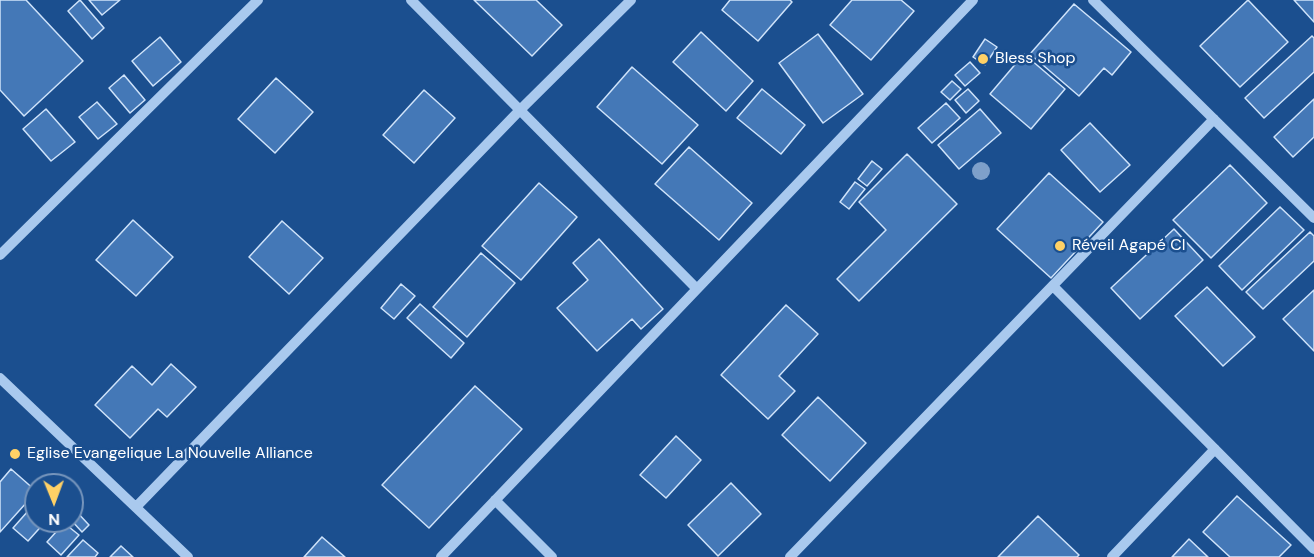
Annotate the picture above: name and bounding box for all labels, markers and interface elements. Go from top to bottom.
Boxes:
place label: Bless Shop [995,49,1076,69]
marker: Bless Shop [976,52,990,66]
place label: Réveil Agapé CI [1072,236,1185,256]
marker: Réveil Agapé CI [1053,239,1067,253]
place label: Eglise Evangelique La Nouvelle Alliance [27,444,313,464]
marker: Eglise Evangelique La Nouvelle Alliance [8,447,22,461]
north arrow [24,473,84,533]
text: N [48,509,60,530]

